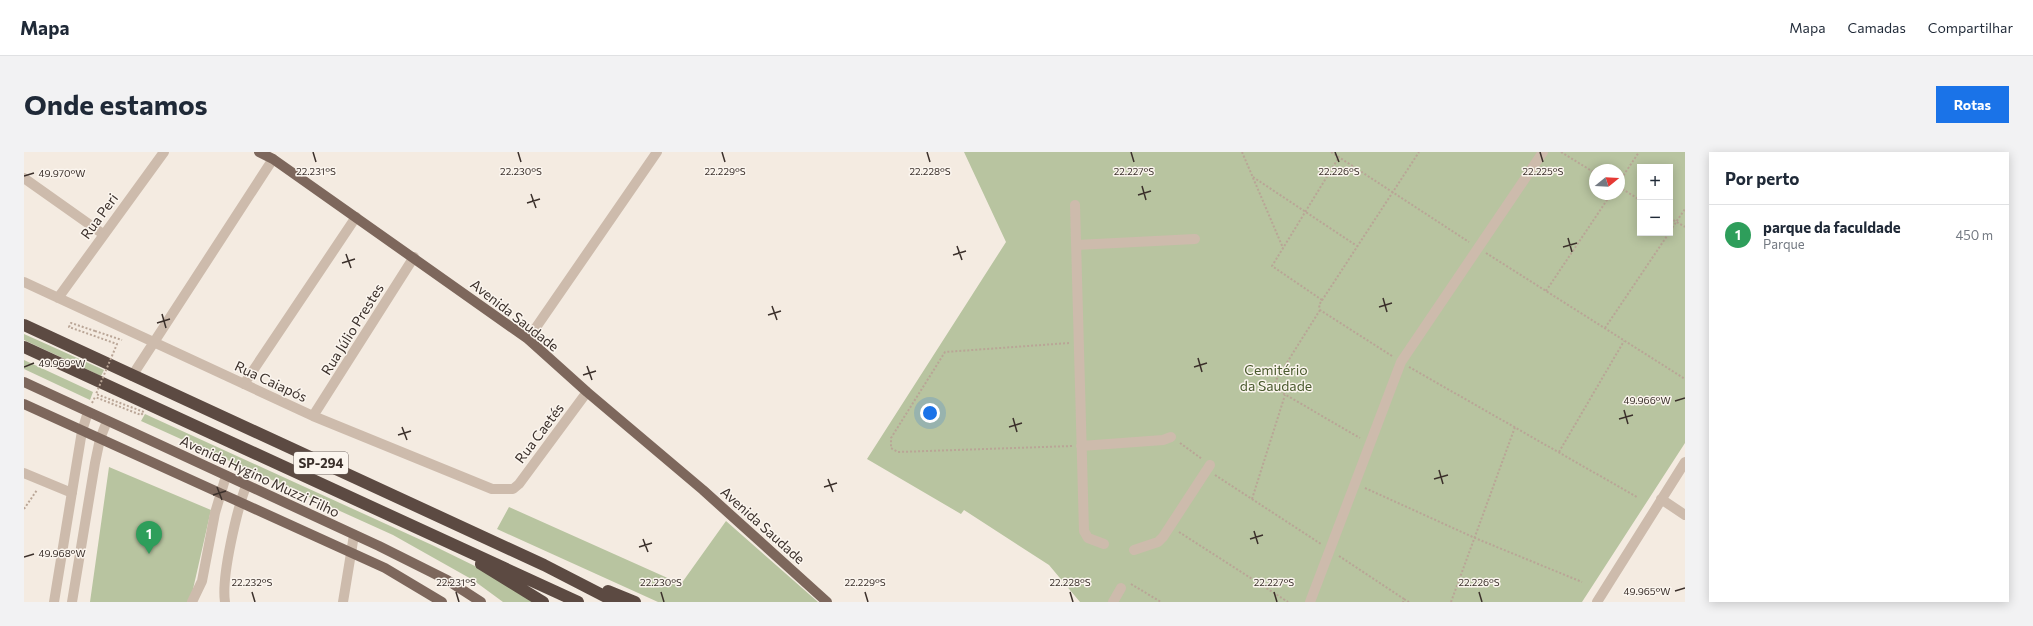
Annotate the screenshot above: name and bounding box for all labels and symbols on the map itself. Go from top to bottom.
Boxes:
north arrow [1589,164,1625,200]
text: 22.231°S [296,165,336,177]
text: 22.230°S [500,165,542,177]
text: 22.229°S [704,165,746,177]
text: 22.228°S [909,165,951,177]
text: 22.227°S [1114,165,1154,177]
text: 22.226°S [1318,165,1360,177]
text: 22.225°S [1523,165,1564,177]
text: 49.970°W [39,167,85,179]
street label: Rua Peri [77,190,121,242]
street label: Avenida Saudade [467,275,563,355]
street label: Rua Júlio Prestes [317,280,387,378]
text: 49.969°W [38,357,86,369]
street label: Rua Caiapós [232,357,310,405]
park label: Cemitério da Saudade [1240,361,1312,394]
text: 49.966°W [1623,394,1671,406]
street label: Rua Caetés [511,400,567,466]
your location [920,403,940,423]
street label: Avenida Hygino Muzzi Filho [178,432,342,520]
road number: SP-294 [294,452,348,474]
street label: Avenida Saudade [717,483,809,567]
pin: 1 [136,521,162,554]
text: 49.968°W [38,547,86,559]
text: 22.232°S [232,576,273,588]
text: 22.231°S [436,576,476,588]
text: 22.230°S [640,576,682,588]
text: 22.229°S [844,576,886,588]
text: 22.228°S [1049,576,1091,588]
text: 22.227°S [1254,576,1294,588]
text: 22.226°S [1458,576,1500,588]
text: 49.965°W [1624,585,1670,597]

